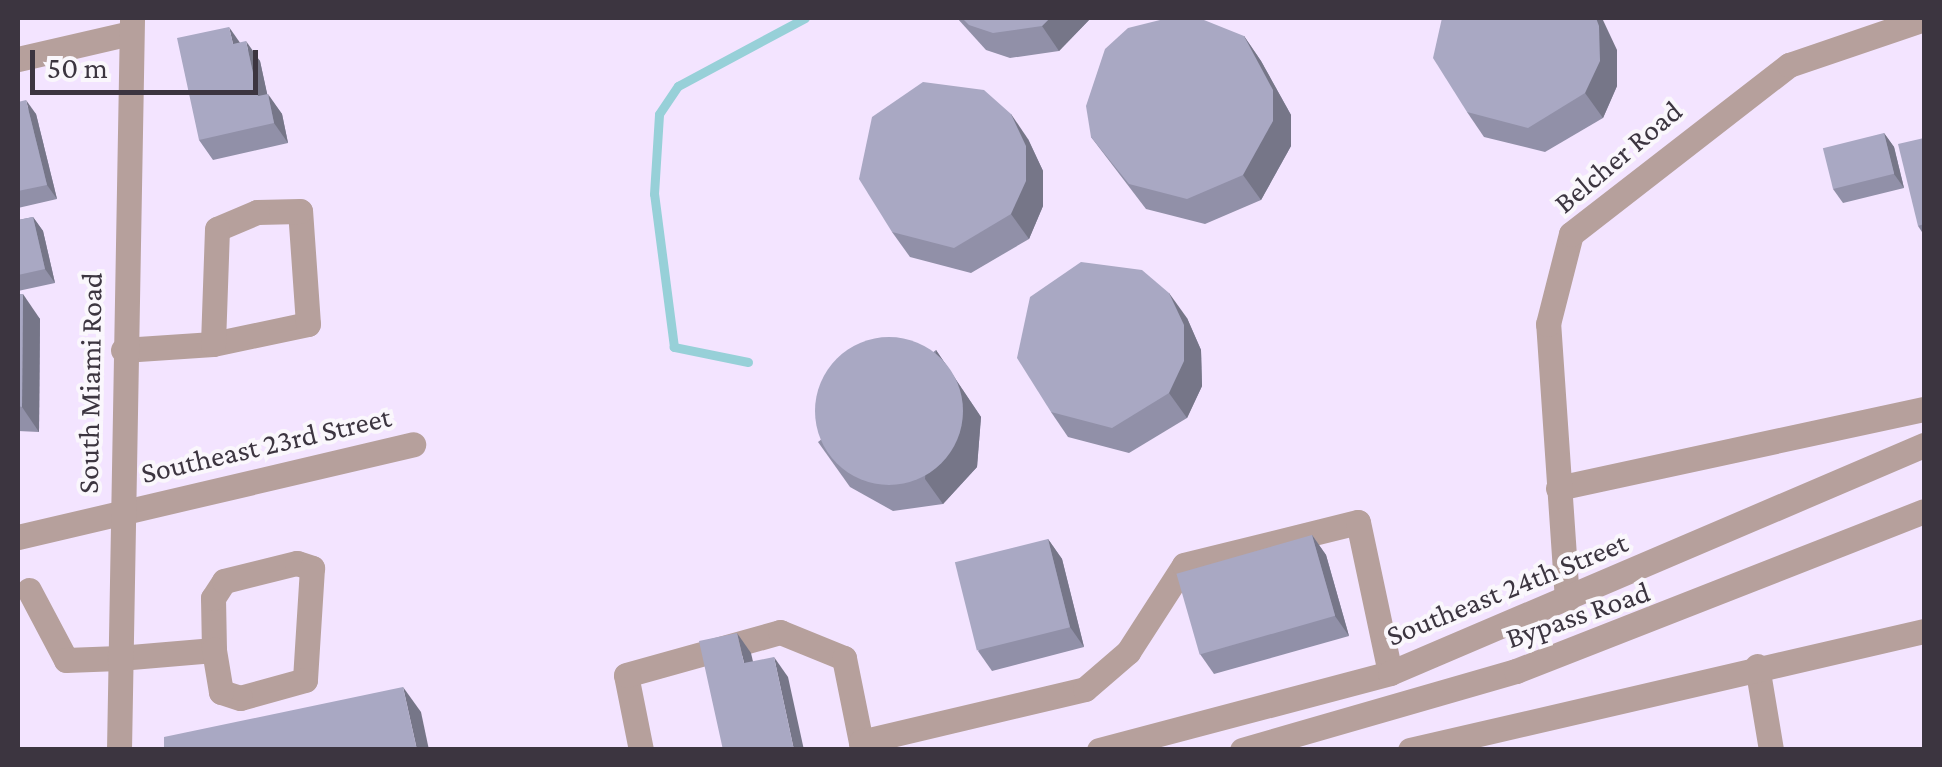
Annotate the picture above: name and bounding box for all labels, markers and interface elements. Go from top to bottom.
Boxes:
scale bar [35,30,262,92]
text: 50 m [47,51,108,84]
street label: Belcher Road [1547,93,1689,221]
street label: South Miami Road [70,272,110,494]
street label: Southeast 23rd Street [137,399,395,491]
street label: Southeast 24th Street [1381,524,1633,654]
street label: Bypass Road [1501,574,1655,656]

